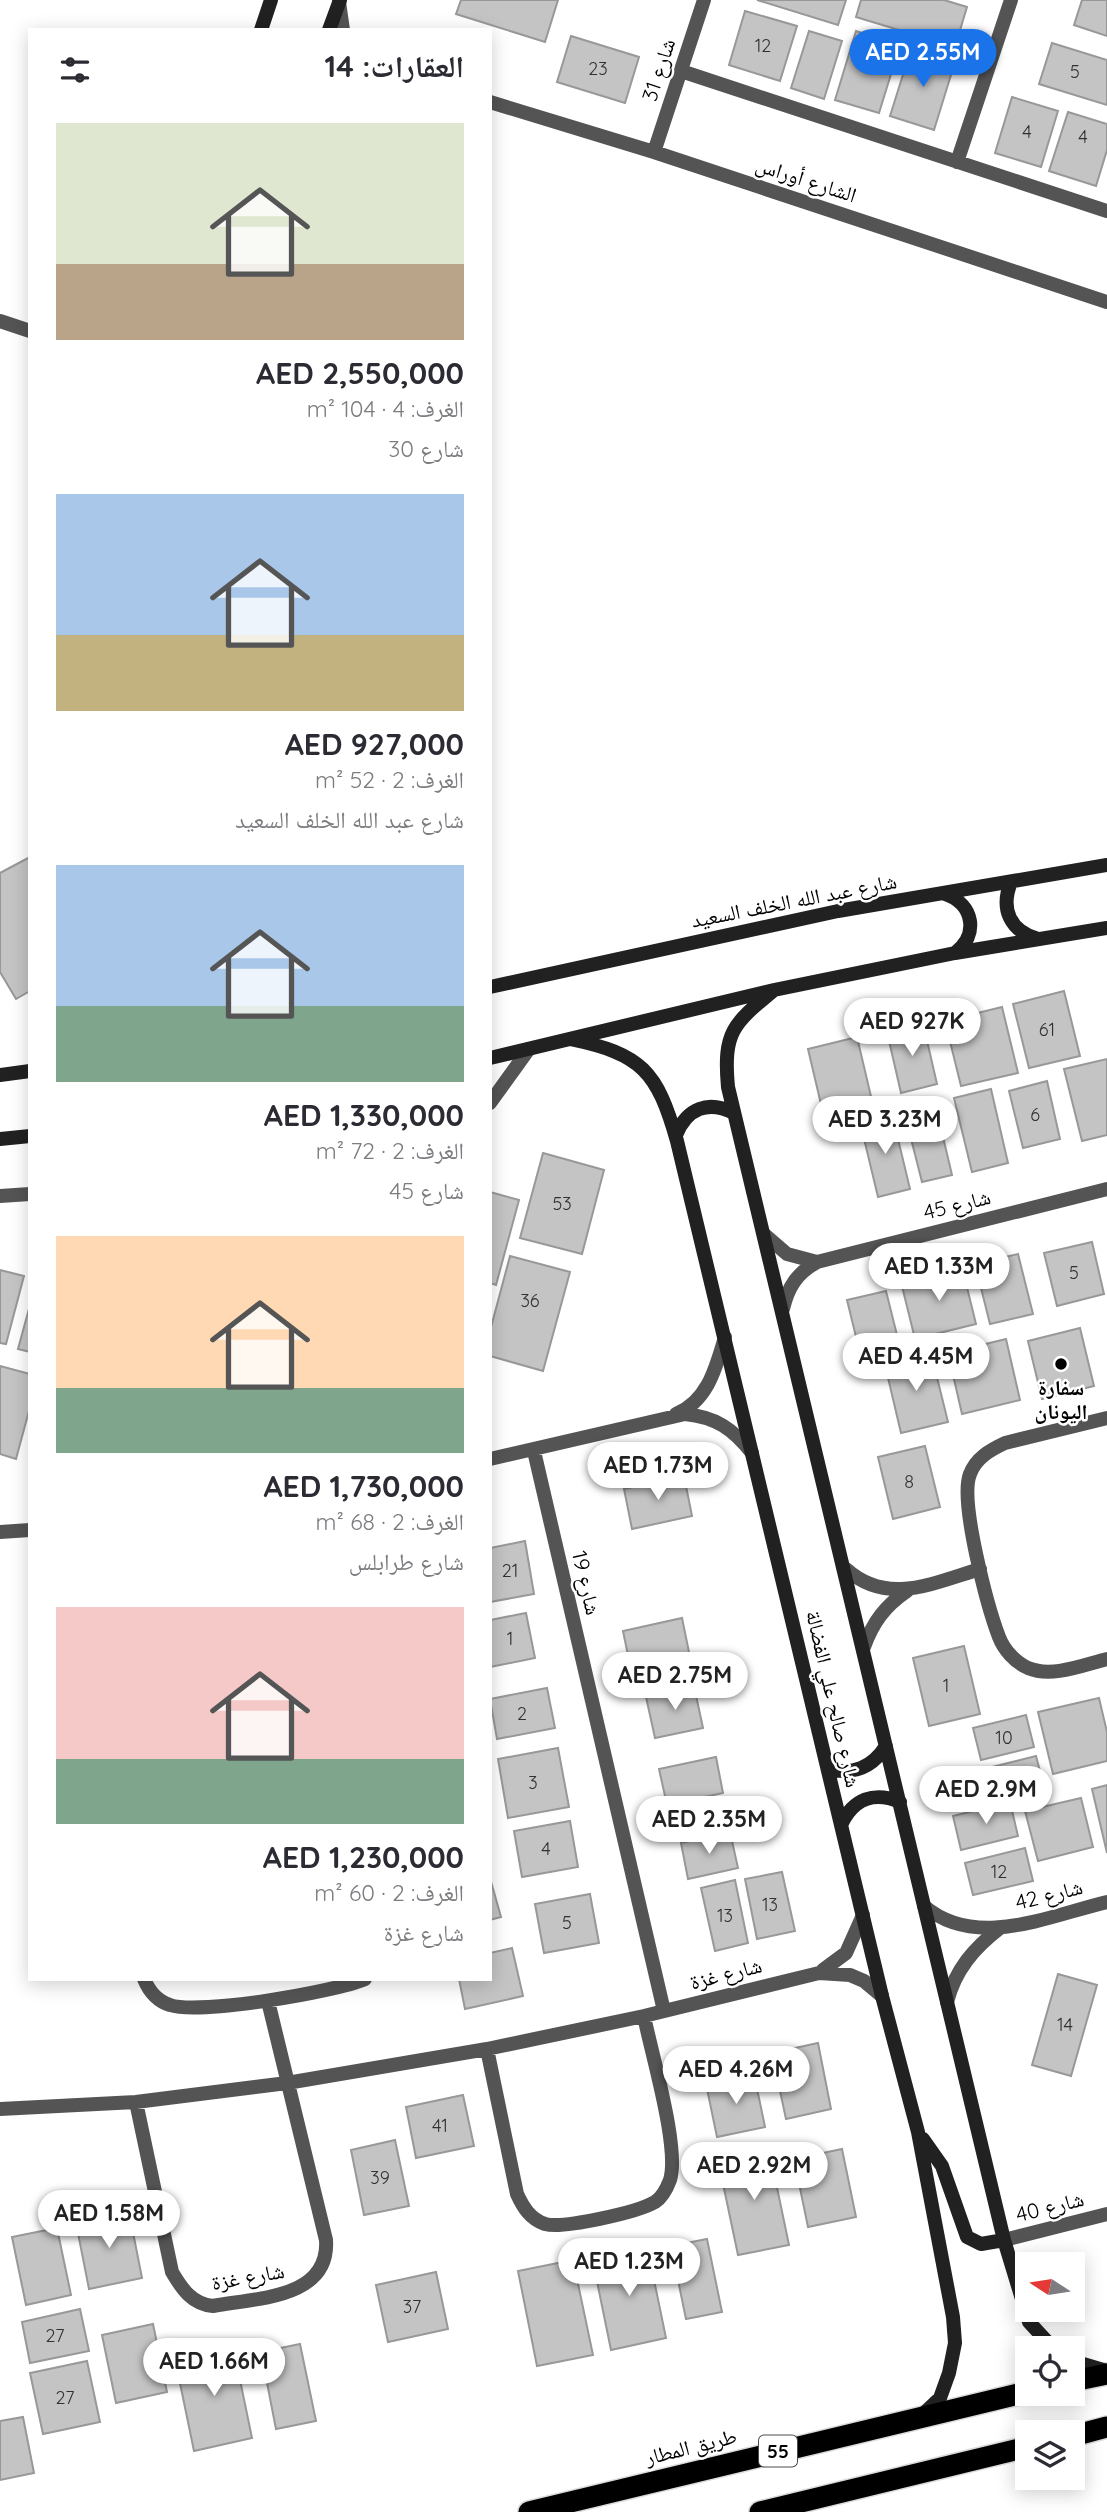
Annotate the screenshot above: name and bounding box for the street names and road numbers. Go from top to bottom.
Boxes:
street label: شارع 31 [636,35,681,105]
street label: الشارع أوراس [752,151,860,208]
street label: شارع عبد الله الخلف السعيد [689,867,899,934]
street label: شارع 45 [920,1183,993,1226]
street label: شارع 19 [566,1548,607,1618]
street label: شارع صالح علي الفضالة [797,1608,867,1791]
street label: شارع 42 [1012,1873,1085,1916]
street label: شارع غزة [687,1952,765,1995]
street label: شارع 40 [1013,2185,1087,2228]
street label: شارع غزة [209,2257,286,2296]
street label: طريق المطار [641,2422,740,2471]
road number: 55 [759,2436,797,2466]

